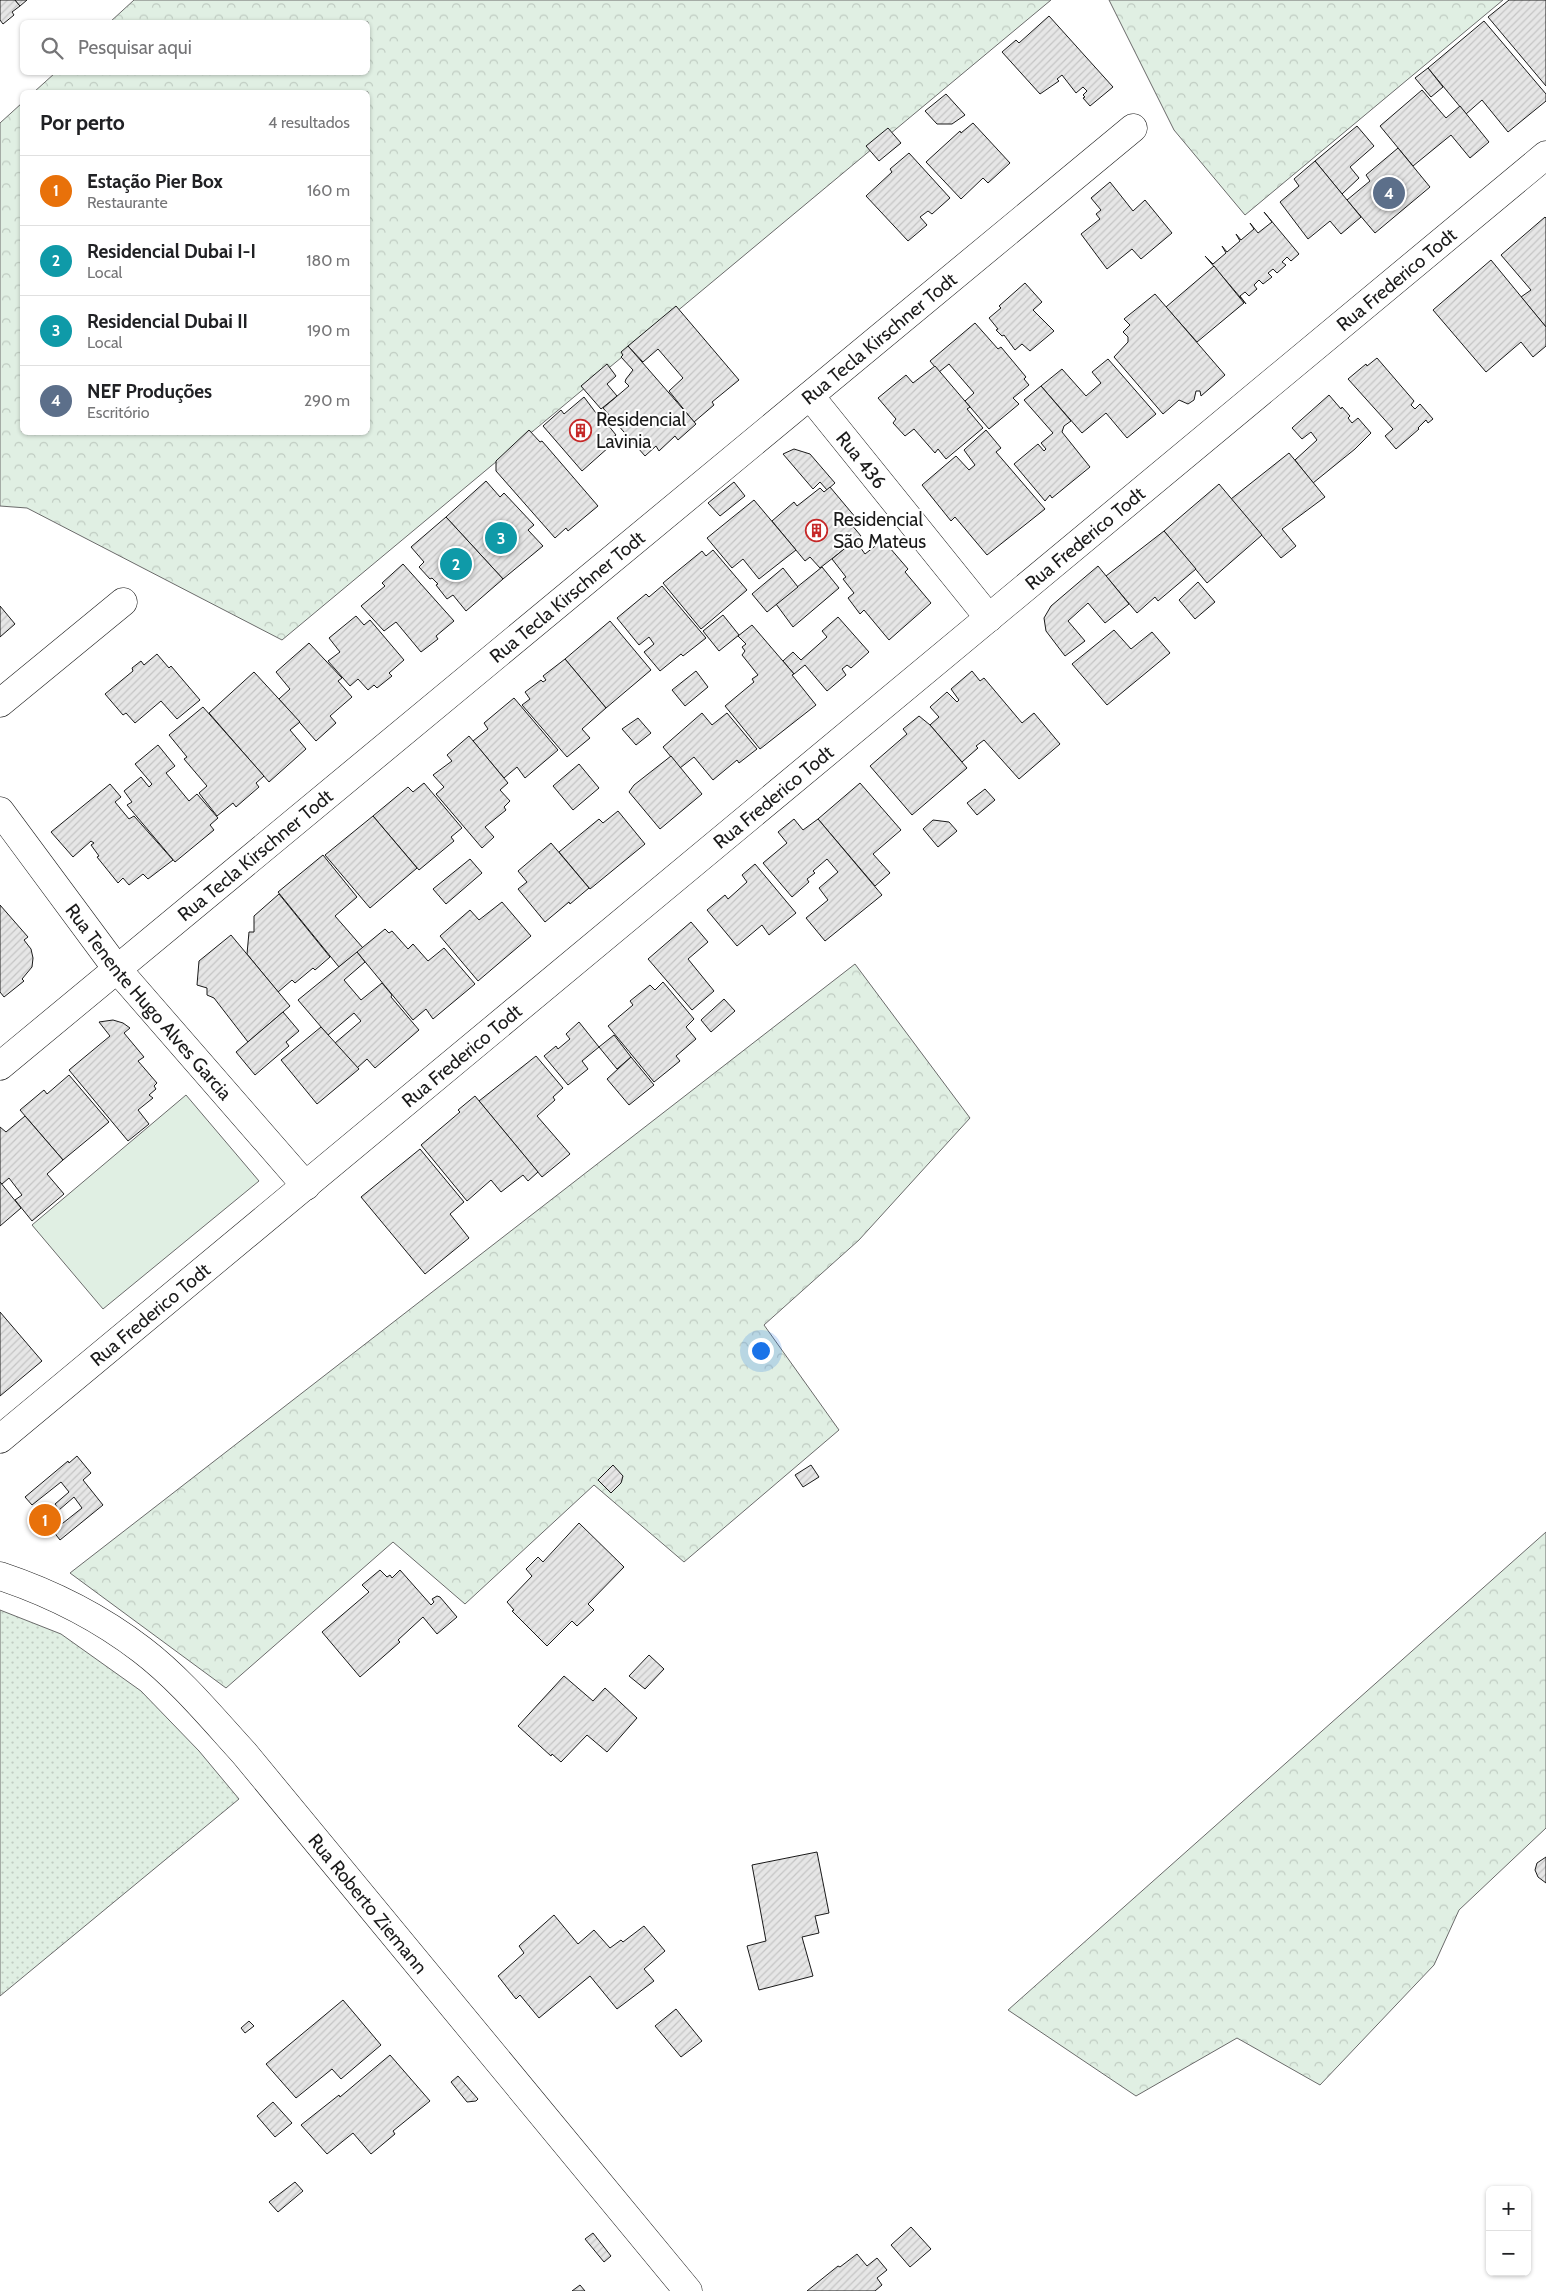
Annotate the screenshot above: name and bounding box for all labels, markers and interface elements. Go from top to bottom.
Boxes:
search box [20,20,370,75]
icon: search [38,34,66,62]
text: Pesquisar aqui [78,36,192,59]
text: Por perto [40,110,125,135]
text: 4 resultados [268,113,350,132]
text: Estação Pier Box [87,170,223,193]
pin: 4 [1373,174,1405,212]
text: 1 [53,181,59,200]
text: 160 m [307,181,350,200]
text: Restaurante [87,193,168,212]
street label: Rua Frederico Todt [1332,223,1461,336]
text: Residencial Dubai I-I [87,240,256,263]
text: 2 [52,251,60,270]
text: 180 m [306,251,350,270]
text: Local [87,263,122,282]
street label: Rua Tecla Kirschner Todt [797,267,962,409]
text: Residencial Dubai II [87,310,248,333]
text: 3 [52,321,60,340]
text: 190 m [307,321,350,340]
text: Local [87,333,122,352]
text: NEF Produções [87,380,212,403]
text: 4 [51,391,61,410]
text: 290 m [304,391,350,410]
text: Escritório [87,403,150,422]
place label: Residencial Lavinia [596,408,686,453]
building icon: Residencial Lavinia [568,418,592,442]
street label: Rua 436 [832,427,891,493]
street label: Rua Frederico Todt [1020,481,1150,595]
place label: Residencial São Mateus [833,508,926,553]
building icon: Residencial São Mateus [805,518,829,542]
pin: 3 [485,519,517,557]
street label: Rua Tecla Kirschner Todt [485,525,650,667]
pin: 2 [440,545,472,583]
street label: Rua Frederico Todt [709,740,838,853]
street label: Rua Tecla Kirschner Todt [173,784,338,926]
street label: Rua Tenente Hugo Alves Garcia [61,899,237,1104]
street label: Rua Frederico Todt [397,999,527,1112]
street label: Rua Frederico Todt [85,1258,215,1371]
your location [748,1338,774,1364]
pin: 1 [29,1501,61,1539]
street label: Rua Roberto Ziemann [304,1829,433,1978]
map controls [1486,2186,1531,2276]
button: + [1486,2186,1531,2231]
button: − [1486,2231,1531,2276]

